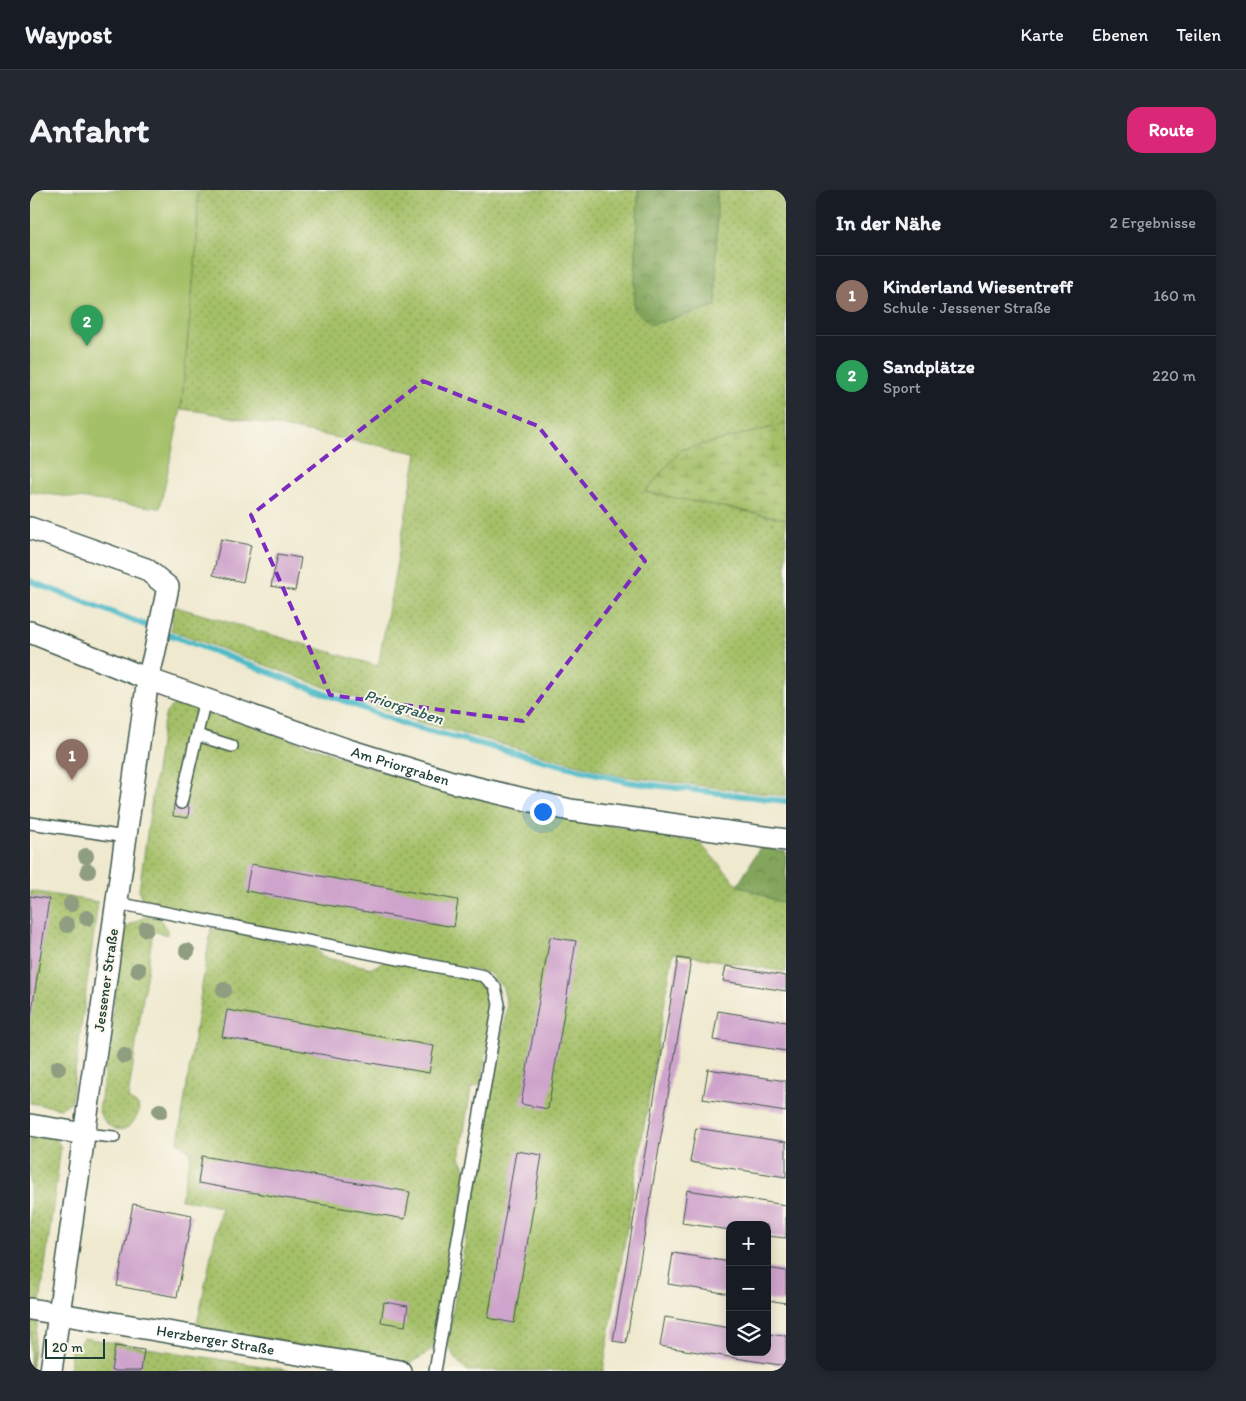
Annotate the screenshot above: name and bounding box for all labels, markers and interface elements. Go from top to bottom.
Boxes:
text: Waypost [25,20,112,49]
text: Karte [1021,24,1064,46]
text: Ebenen [1092,24,1148,46]
text: Teilen [1176,24,1221,46]
button: Route [1127,107,1216,153]
text: Anfahrt [30,109,149,151]
text: In der Nähe [836,210,941,235]
text: 2 Ergebnisse [1110,213,1196,232]
text: Kinderland Wiesentreff [883,275,1073,298]
text: 1 [848,286,856,305]
text: 160 m [1153,286,1196,305]
text: Schule · Jessener Straße [883,298,1051,317]
pin: 2 [71,305,103,346]
text: Sandplätze [883,355,975,378]
text: 2 [848,366,856,385]
text: 220 m [1152,366,1196,385]
text: Sport [883,378,921,397]
water label: Priorgraben [362,685,447,729]
pin: 1 [56,739,88,780]
street label: Am Priorgraben [349,742,452,790]
your location [530,799,556,825]
street label: Jessener Straße [90,927,122,1033]
map controls [726,1221,771,1356]
button: + [726,1221,771,1266]
button: − [726,1266,771,1311]
button: layers [726,1311,771,1356]
street label: Herzberger Straße [155,1321,276,1359]
scale bar [45,1336,105,1359]
text: 20 m [52,1339,83,1356]

